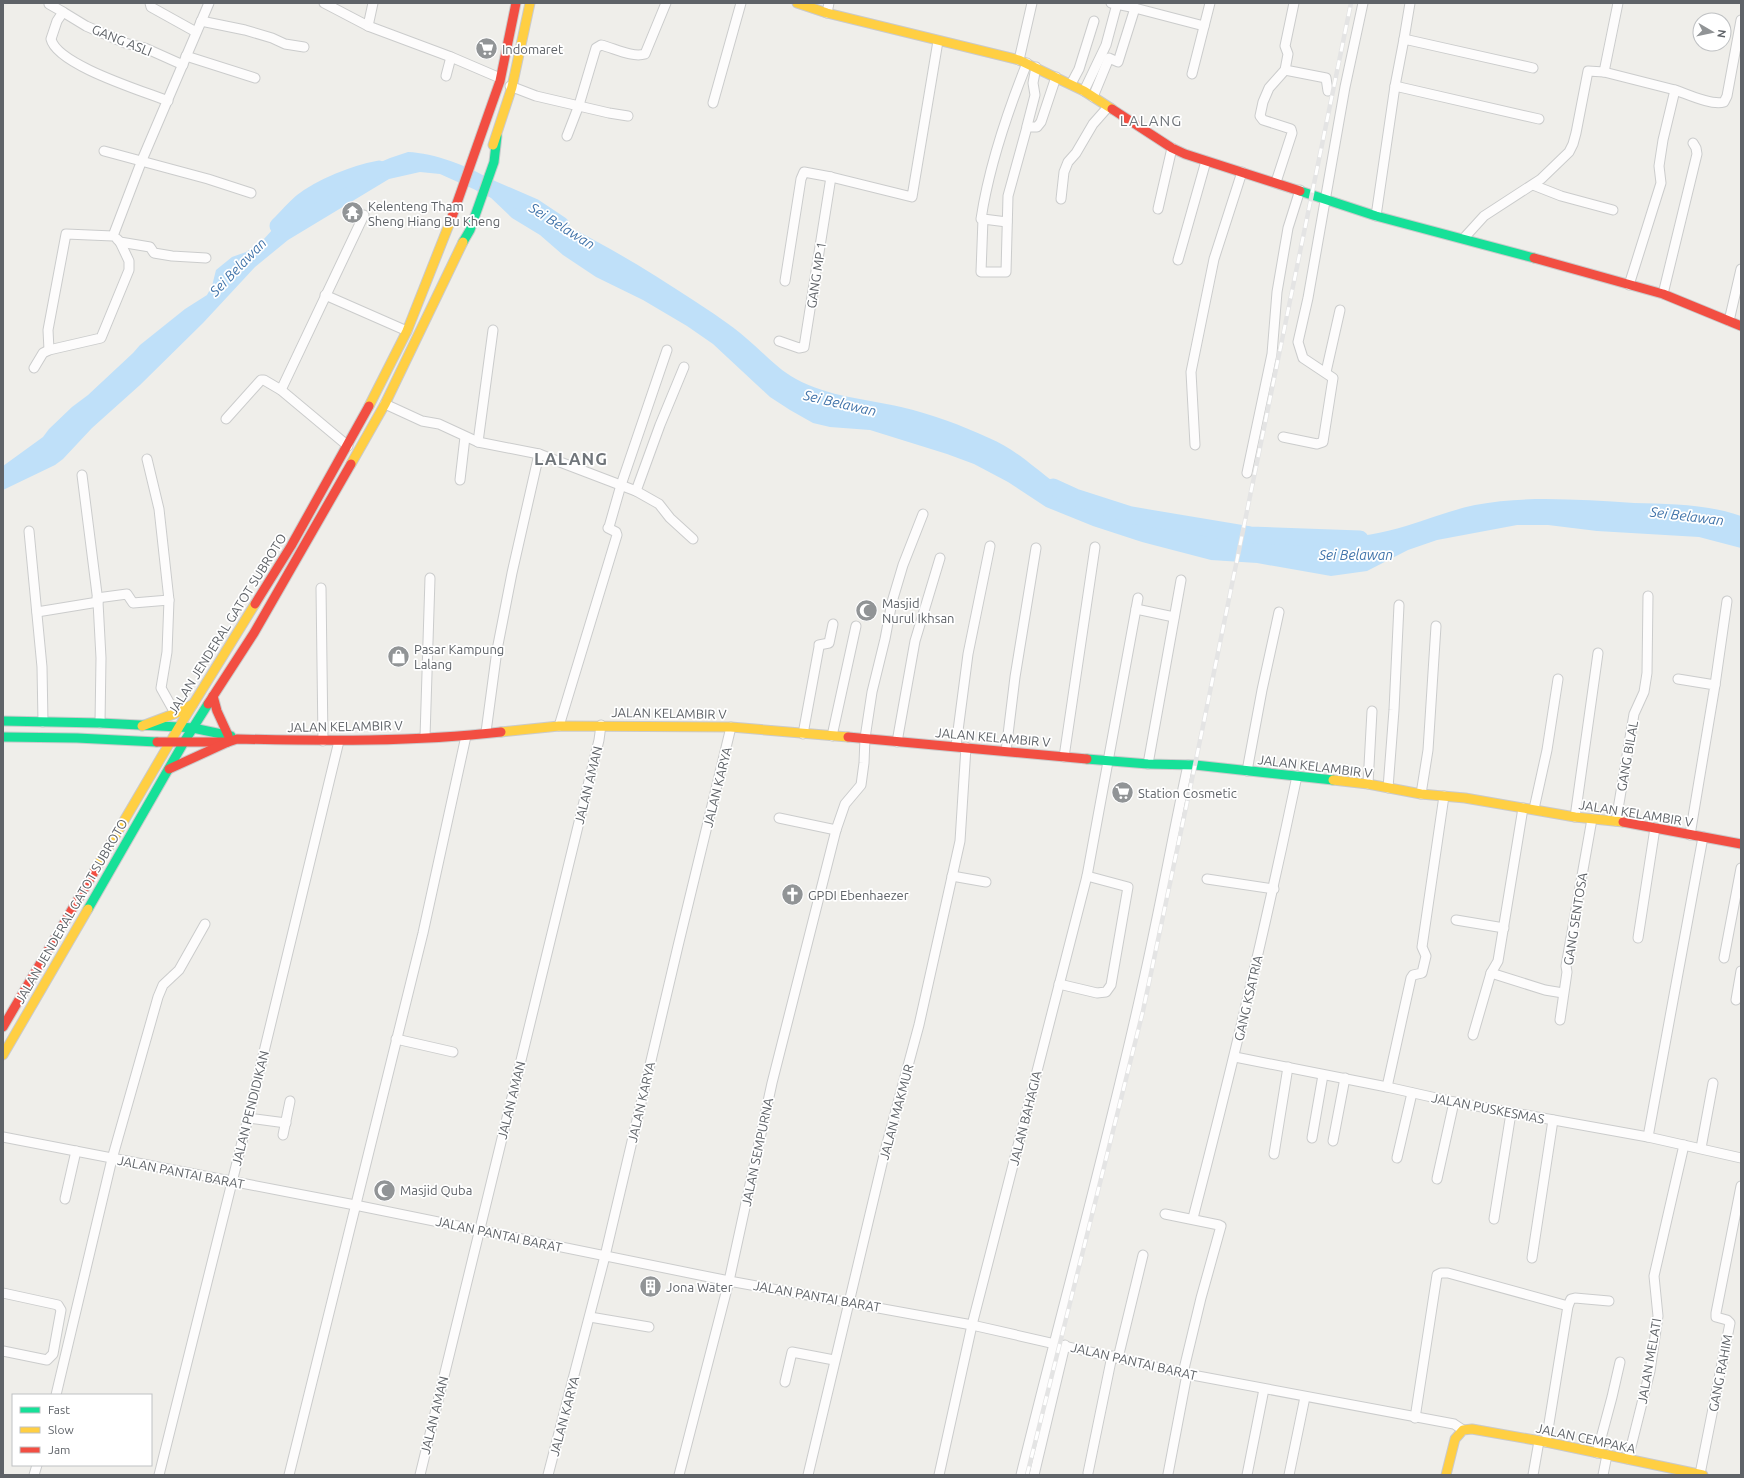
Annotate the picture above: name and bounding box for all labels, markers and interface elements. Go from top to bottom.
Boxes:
north arrow [1692,12,1732,52]
street label: GANG ASLI [90,22,154,58]
text: N [1715,29,1728,39]
supermarket icon: Indomaret [474,36,500,62]
place label: Indomaret [502,42,563,56]
district label: LALANG [1120,112,1182,129]
place label: Kelenteng Tham Sheng Hiang Bu Kheng [368,199,500,228]
water label: Sei Belawan [525,199,598,252]
temple icon: Kelenteng Tham Sheng Hiang Bu Kheng [340,200,366,226]
water label: Sei Belawan [206,235,270,300]
street label: GANG MP 1 [804,241,828,309]
water label: Sei Belawan [801,387,878,419]
district label: LALANG [534,449,608,468]
water label: Sei Belawan [1648,503,1725,528]
street label: JALAN JENDERAL GATOT SUBROTO [165,531,289,717]
water label: Sei Belawan [1318,547,1393,563]
place label: Masjid Nurul Ikhsan [882,596,955,625]
mosque icon: Masjid Nurul Ikhsan [853,597,879,623]
place label: Pasar Kampung Lalang [414,642,504,671]
shop icon: Pasar Kampung Lalang [386,643,412,669]
street label: JALAN KELAMBIR V [611,705,728,721]
street label: JALAN KELAMBIR V [287,718,404,734]
street label: GANG BILAL [1614,719,1640,792]
street label: JALAN KELAMBIR V [935,725,1052,749]
street label: JALAN AMAN [572,744,604,826]
street label: JALAN KARYA [700,745,734,829]
street label: JALAN KELAMBIR V [1257,752,1374,780]
supermarket icon: Station Cosmetic [1109,780,1135,806]
place label: Station Cosmetic [1138,786,1237,800]
street label: JALAN KELAMBIR V [1578,797,1695,829]
street label: JALAN JENDERAL GATOT SUBROTO [12,816,130,1006]
street label: GANG SENTOSA [1561,871,1589,966]
church icon: GPDI Ebenhaezer [780,882,806,908]
place label: GPDI Ebenhaezer [808,888,909,902]
street label: GANG KSATRIA [1231,953,1265,1042]
street label: JALAN PENDIDIKAN [229,1049,271,1167]
street label: JALAN AMAN [495,1059,527,1141]
street label: JALAN KARYA [625,1060,657,1144]
street label: JALAN MAKMUR [876,1063,916,1161]
street label: JALAN BAHAGIA [1006,1069,1044,1167]
street label: JALAN PUSKESMAS [1430,1090,1546,1126]
street label: JALAN SEMPURNA [739,1096,775,1207]
street label: JALAN PANTAI BARAT [116,1153,246,1191]
mosque icon: Masjid Quba [372,1177,398,1203]
place label: Masjid Quba [400,1183,472,1198]
street label: JALAN PANTAI BARAT [435,1214,563,1254]
building icon: Jona Water [638,1274,664,1300]
street label: JALAN PANTAI BARAT [752,1278,882,1314]
place label: Jona Water [666,1280,733,1294]
street label: JALAN MELATI [1635,1317,1663,1405]
street label: GANG RAHIM [1706,1333,1734,1413]
street label: JALAN PANTAI BARAT [1070,1340,1198,1382]
street label: JALAN AMAN [418,1374,450,1456]
street label: JALAN KARYA [547,1374,582,1458]
legend [12,1394,152,1466]
text: Fast [48,1403,70,1416]
street label: JALAN CEMPAKA [1535,1421,1638,1456]
text: Slow [48,1423,74,1436]
text: Jam [48,1443,70,1456]

